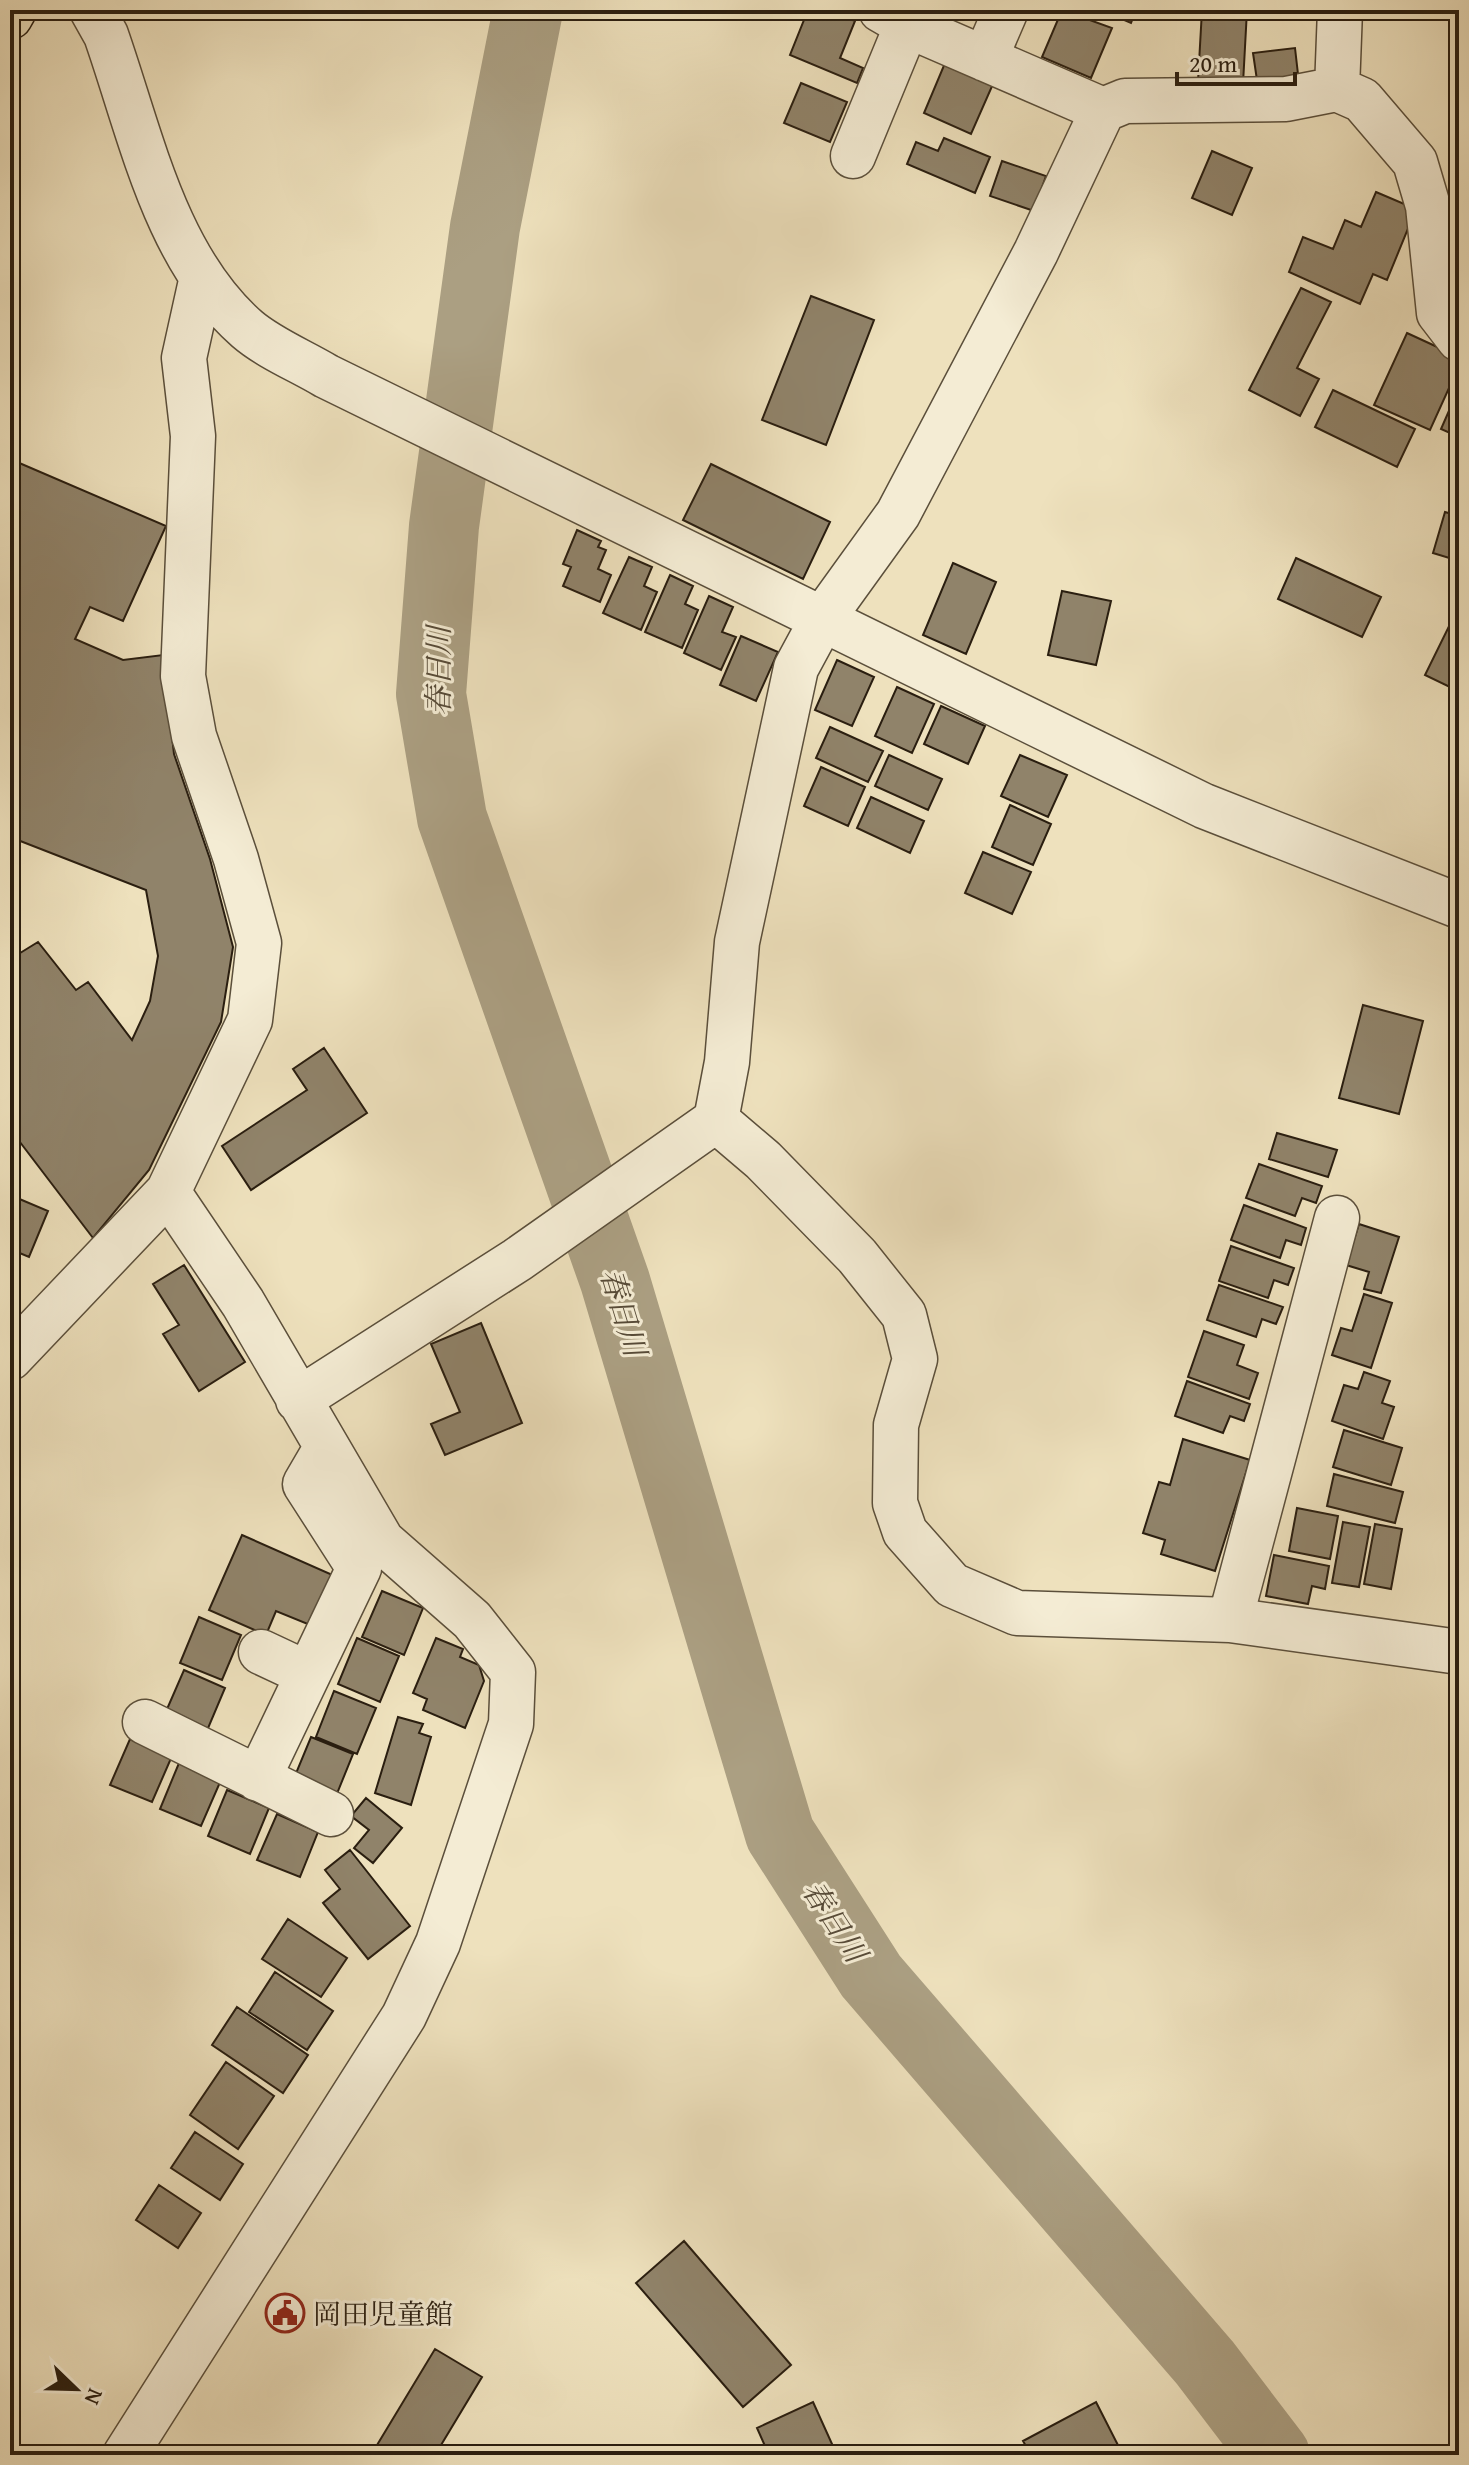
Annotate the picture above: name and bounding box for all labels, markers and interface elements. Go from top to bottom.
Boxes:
scale bar [1177,36,1295,86]
text: 20 m [1189,46,1237,81]
water label: 春日川 [416,623,460,716]
water label: 春日川 [590,1263,659,1364]
water label: 春日川 [792,1871,880,1973]
public building icon: 岡田児童館 [264,2292,306,2334]
place label: 岡田児童館 [313,2293,453,2334]
north arrow [36,2349,116,2429]
text: N [77,2384,112,2410]

